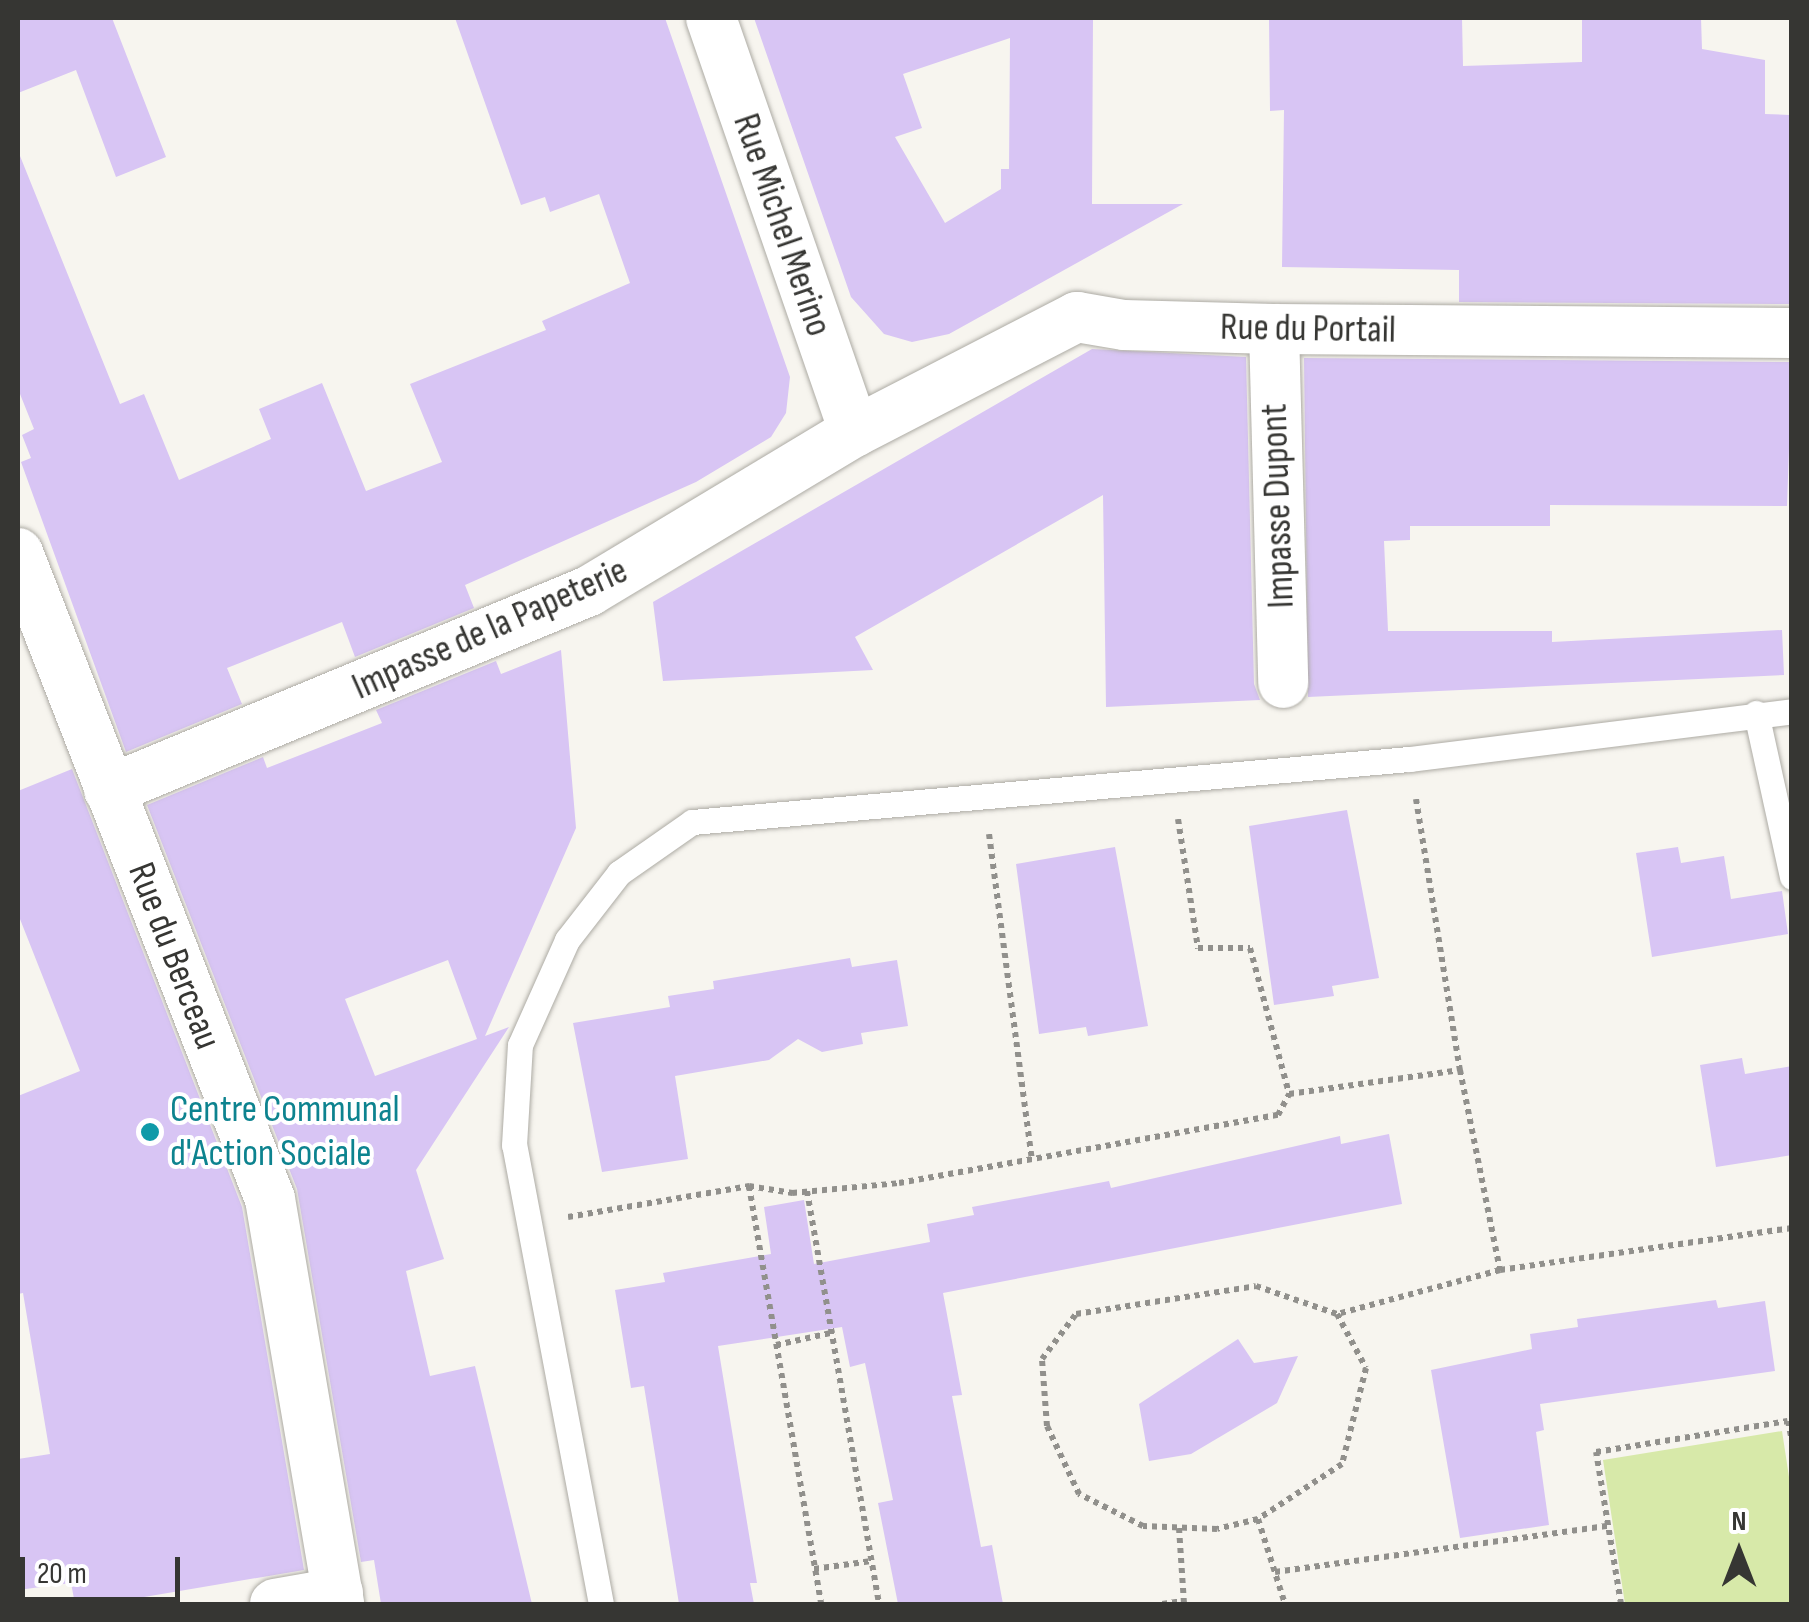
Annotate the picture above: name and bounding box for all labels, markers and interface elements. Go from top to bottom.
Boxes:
street label: Rue Michel Merino [723,108,841,342]
street label: Rue du Portail [1220,305,1396,353]
street label: Impasse Dupont [1252,403,1304,609]
street label: Impasse de la Papeterie [345,548,635,710]
street label: Rue du Berceau [118,856,230,1056]
place label: Centre Communal d'Action Sociale [170,1087,400,1176]
marker: Centre Communal d'Action Sociale [139,1121,161,1143]
north arrow [1689,1502,1789,1602]
text: N [1732,1505,1746,1538]
scale bar [25,1537,185,1599]
text: 20 m [37,1556,87,1592]

